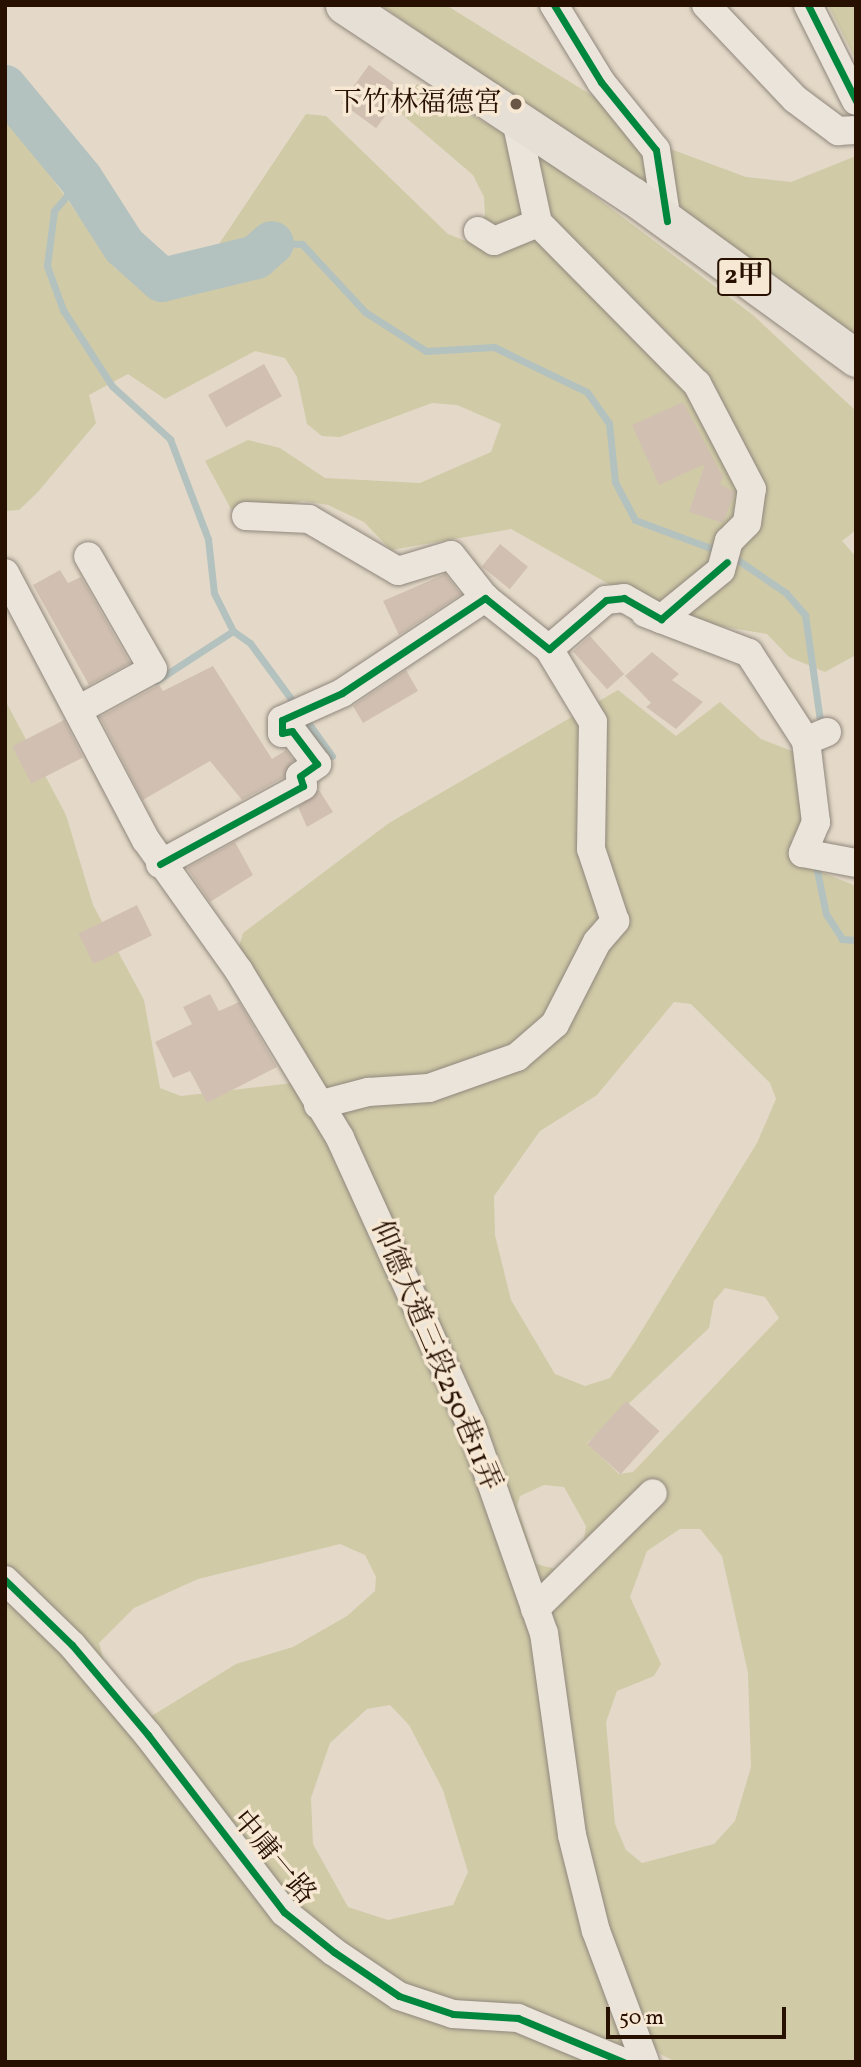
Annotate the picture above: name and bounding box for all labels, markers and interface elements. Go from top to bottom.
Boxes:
place label: 下竹林福德宮 [334,87,502,121]
marker: 下竹林福德宮 [508,96,524,112]
road number: 2甲 [716,254,772,300]
street label: 仰德大道三段250巷11弄 [363,1216,507,1496]
street label: 中庸一路 [224,1804,322,1912]
scale bar [609,1994,789,2038]
text: 50 m [619,2004,664,2033]

